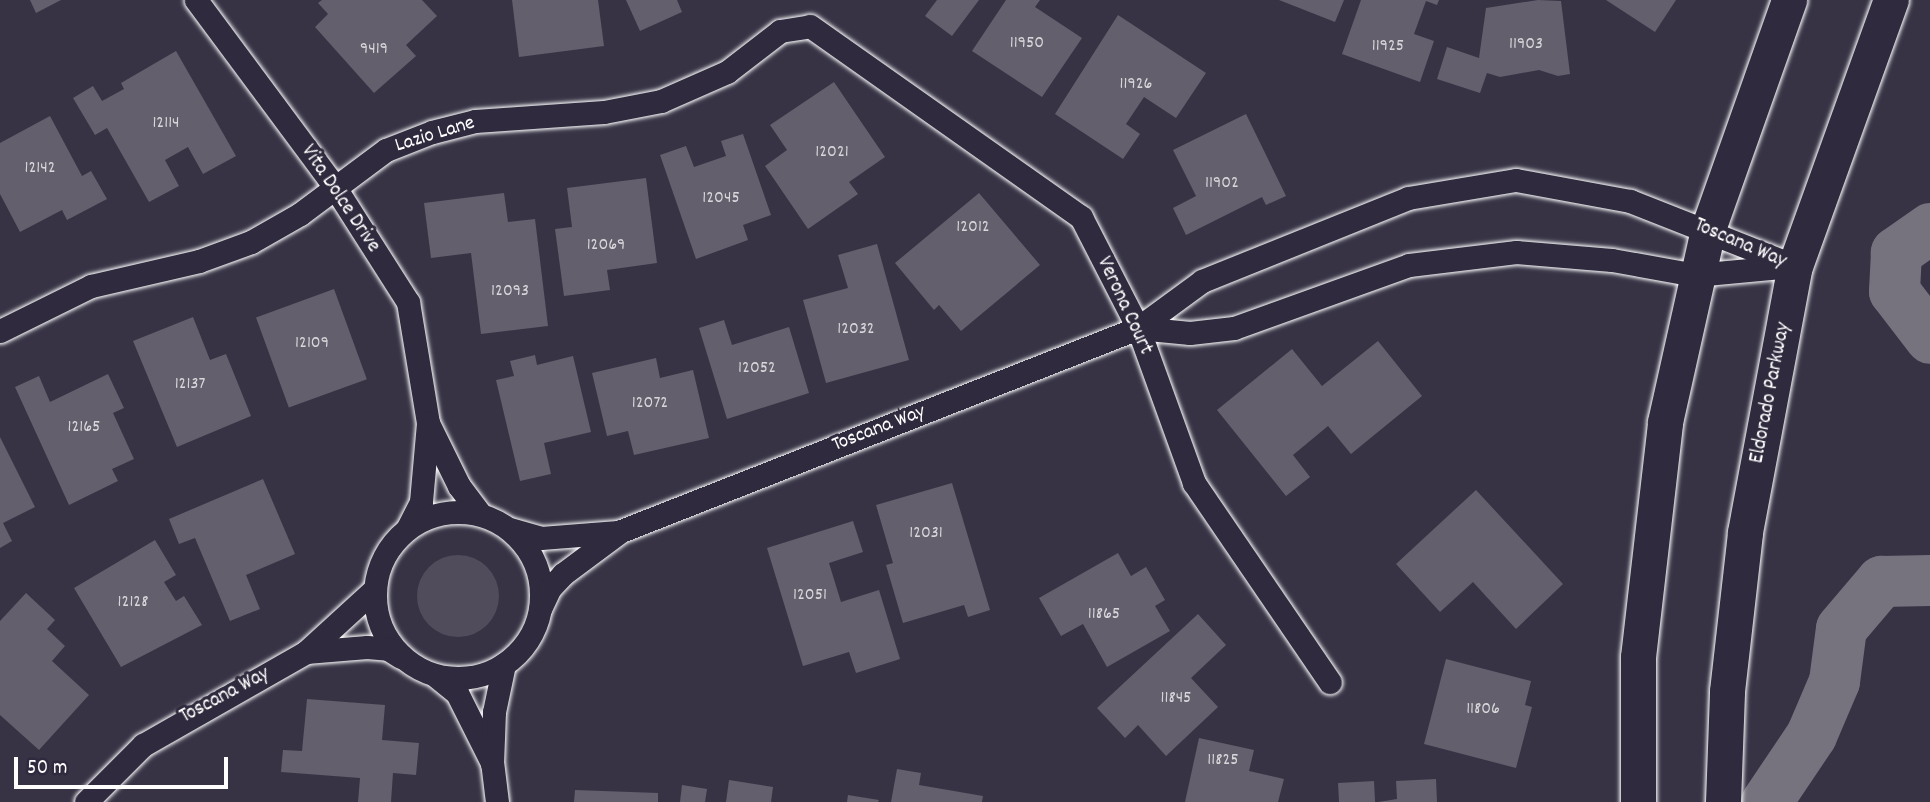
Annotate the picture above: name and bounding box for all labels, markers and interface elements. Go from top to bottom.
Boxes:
house number: 11950 [1010,33,1044,55]
house number: 11903 [1509,34,1543,56]
house number: 11925 [1372,36,1404,58]
house number: 9419 [360,39,388,61]
house number: 11926 [1120,74,1152,96]
street label: Lazio Lane [392,111,478,159]
house number: 12114 [152,113,180,135]
street label: Vita Dolce Drive [295,140,385,258]
house number: 12021 [815,142,849,164]
house number: 12142 [24,158,56,180]
house number: 11902 [1205,173,1239,195]
house number: 12045 [702,188,740,210]
street label: Toscana Way [1690,213,1790,275]
house number: 12012 [956,217,990,239]
house number: 12069 [587,235,625,257]
street label: Verona Court [1090,253,1158,359]
house number: 12093 [491,281,529,303]
house number: 12032 [837,319,875,341]
street label: Eldorado Parkway [1745,320,1797,466]
house number: 12109 [295,333,329,355]
house number: 12052 [738,358,776,380]
house number: 12137 [175,374,205,396]
house number: 12072 [632,393,668,415]
street label: Toscana Way [829,400,929,458]
house number: 12165 [68,417,100,439]
house number: 12031 [909,523,943,545]
house number: 12051 [793,585,827,607]
house number: 12128 [118,592,148,614]
house number: 11865 [1088,604,1120,626]
street label: Toscana Way [176,662,274,730]
house number: 11845 [1161,688,1191,710]
house number: 11806 [1466,699,1500,721]
scale bar [18,742,231,786]
house number: 11825 [1207,750,1239,772]
text: 50 m [27,754,67,784]

